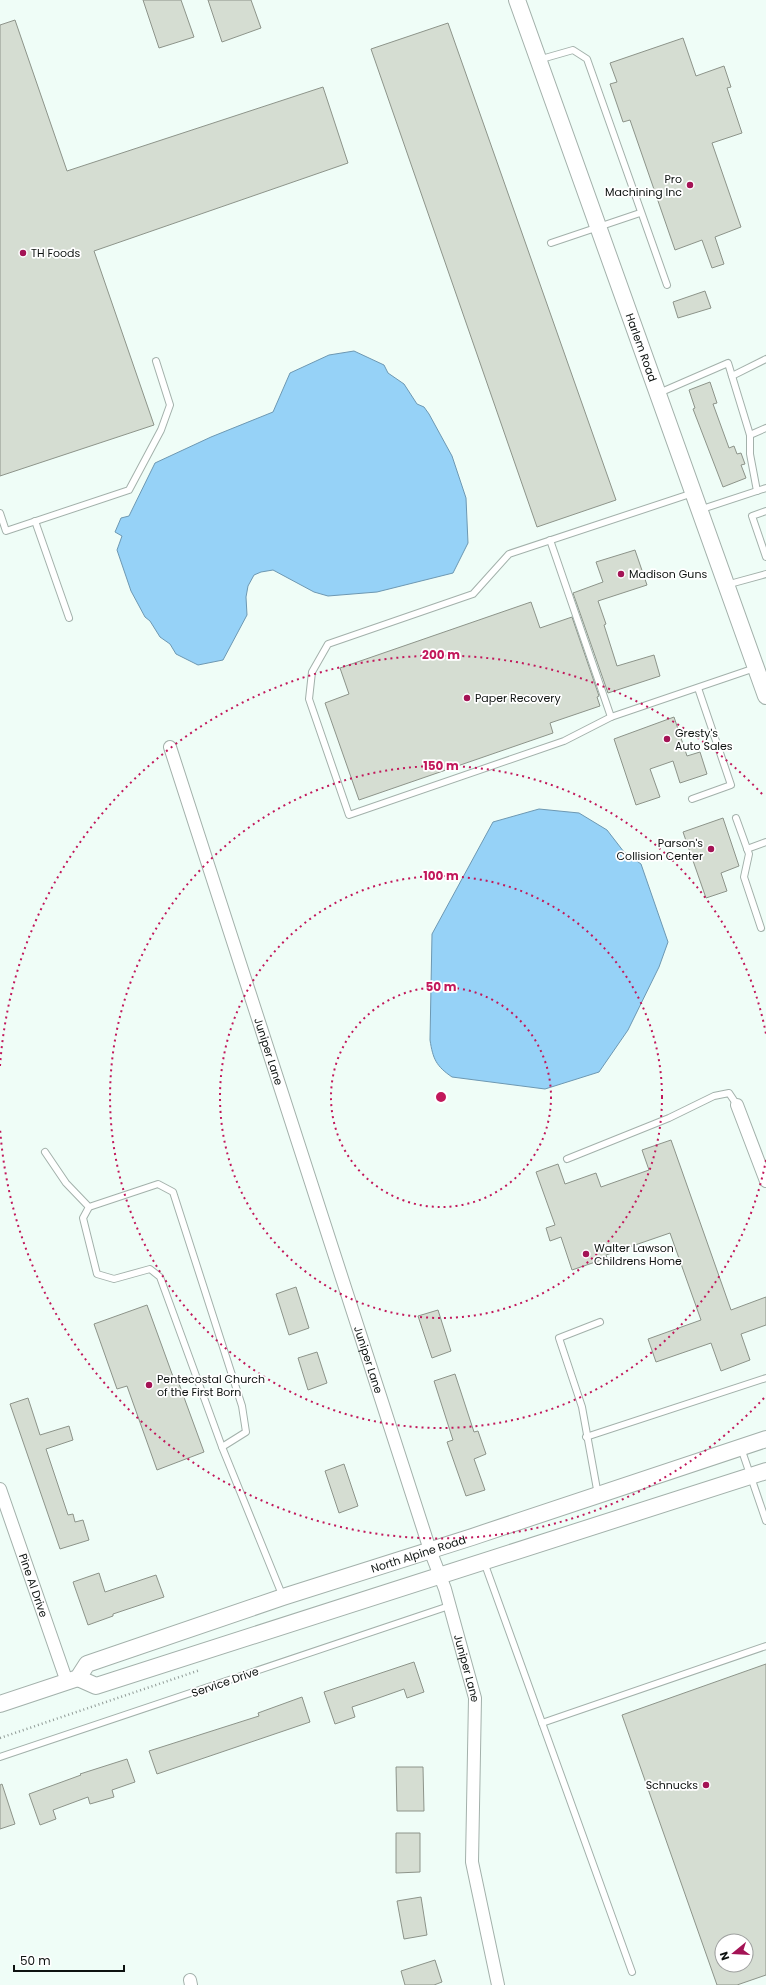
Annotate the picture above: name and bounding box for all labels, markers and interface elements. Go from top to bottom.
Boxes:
place label: Pro Machining Inc [605,171,682,200]
marker: Pro Machining Inc [685,180,695,190]
place label: TH Foods [31,245,81,261]
marker: TH Foods [18,248,28,258]
street label: Harlem Road [622,311,661,384]
place label: Madison Guns [629,566,707,582]
marker: Madison Guns [616,569,626,579]
text: 200 m [422,646,460,663]
place label: Paper Recovery [475,690,561,706]
marker: Paper Recovery [462,693,472,703]
place label: Gresty's Auto Sales [675,725,733,754]
marker: Gresty's Auto Sales [662,734,672,744]
text: 150 m [423,757,459,774]
place label: Parson's Collision Center [617,835,703,864]
marker: Parson's Collision Center [706,844,716,854]
text: 100 m [423,867,459,884]
text: 50 m [426,978,457,995]
street label: Juniper Lane [250,1016,287,1087]
centre of rings [434,1090,448,1104]
place label: Walter Lawson Childrens Home [594,1240,682,1269]
marker: Walter Lawson Childrens Home [581,1249,591,1259]
street label: Juniper Lane [350,1324,387,1396]
place label: Pentecostal Church of the First Born [157,1371,265,1400]
marker: Pentecostal Church of the First Born [144,1380,154,1390]
street label: North Alpine Road [369,1531,468,1577]
street label: Pine Al Drive [15,1551,52,1620]
street label: Juniper Lane [450,1632,483,1702]
street label: Service Drive [189,1663,261,1701]
place label: Schnucks [646,1777,698,1793]
marker: Schnucks [701,1780,711,1790]
north arrow [714,1933,754,1973]
scale bar [14,1947,124,1973]
text: N [716,1950,733,1963]
text: 50 m [20,1952,51,1969]

